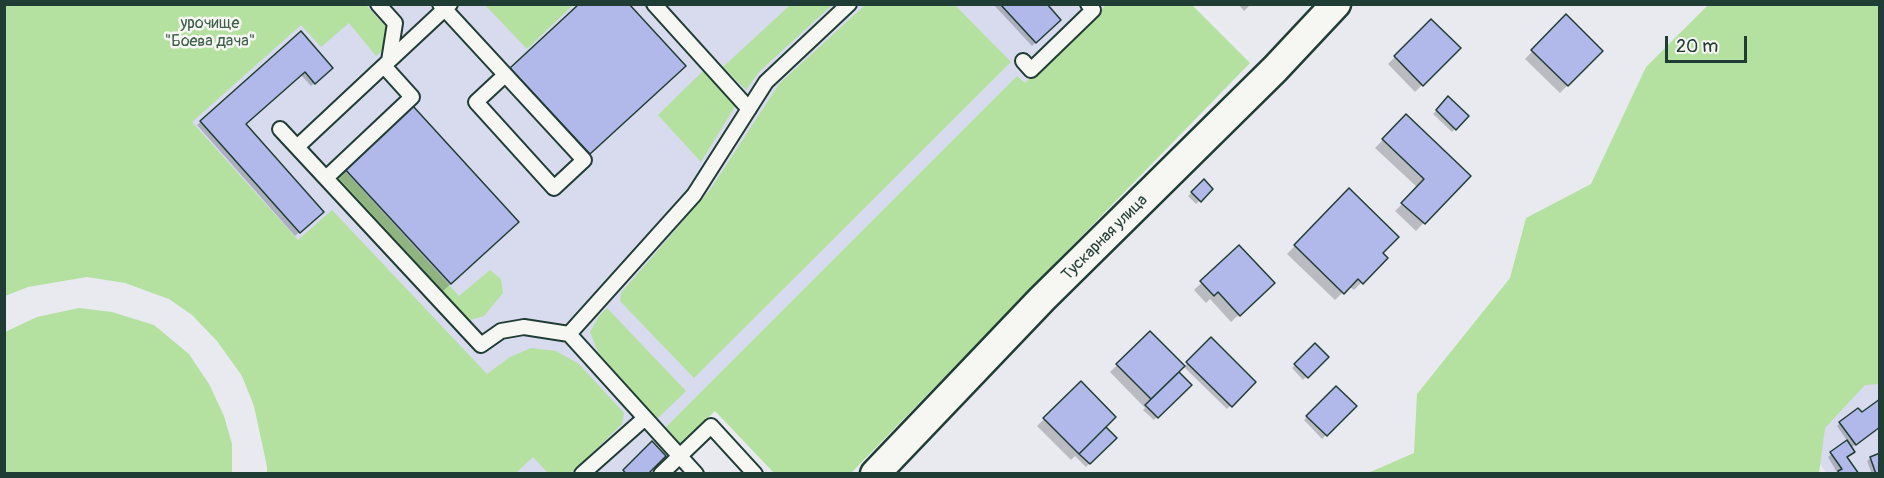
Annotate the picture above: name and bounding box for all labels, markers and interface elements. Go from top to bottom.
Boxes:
park label: урочище "Боева дача" [165,14,255,52]
scale bar [1668,24,1750,62]
text: 20 m [1676,35,1718,58]
street label: Тускарная улица [1058,191,1152,285]

